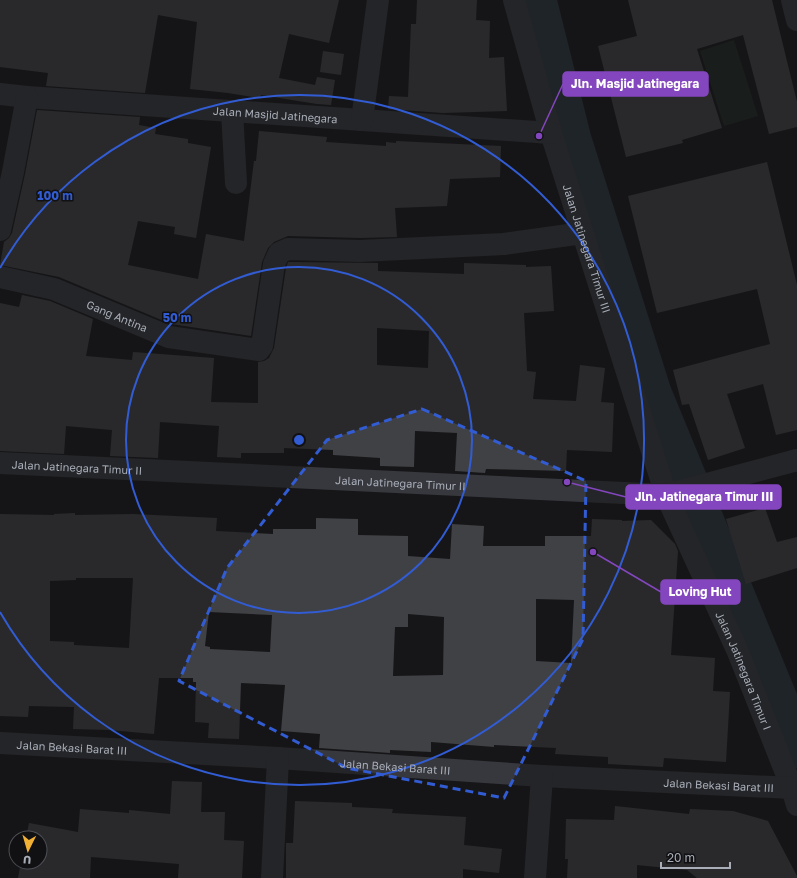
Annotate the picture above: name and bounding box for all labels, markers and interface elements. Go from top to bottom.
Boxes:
callout: Jln. Masjid Jatinegara [563,72,708,96]
text: Jln. Masjid Jatinegara [571,76,699,91]
street label: Jalan Masjid Jatinegara [213,103,338,125]
street label: Jalan Jatinegara Timur III [561,182,614,314]
text: 100 m [37,188,73,203]
street label: Gang Antina [85,297,150,334]
text: 50 m [163,310,191,325]
centre of rings [292,433,306,447]
street label: Jalan Jatinegara Timur II [11,457,142,476]
street label: Jalan Jatinegara Timur II [335,473,466,492]
callout: Jln. Jatinegara Timur III [626,485,781,509]
text: Jln. Jatinegara Timur III [635,489,773,504]
callout: Loving Hut [661,580,740,604]
text: Loving Hut [669,584,732,599]
street label: Jalan Jatinegara Timur I [714,609,775,732]
street label: Jalan Bekasi Barat III [16,737,128,756]
street label: Jalan Bekasi Barat III [340,756,451,776]
street label: Jalan Bekasi Barat III [663,775,774,794]
north arrow [8,830,48,870]
scale bar [661,844,730,870]
text: 20 m [667,850,695,865]
text: U [23,854,32,867]

